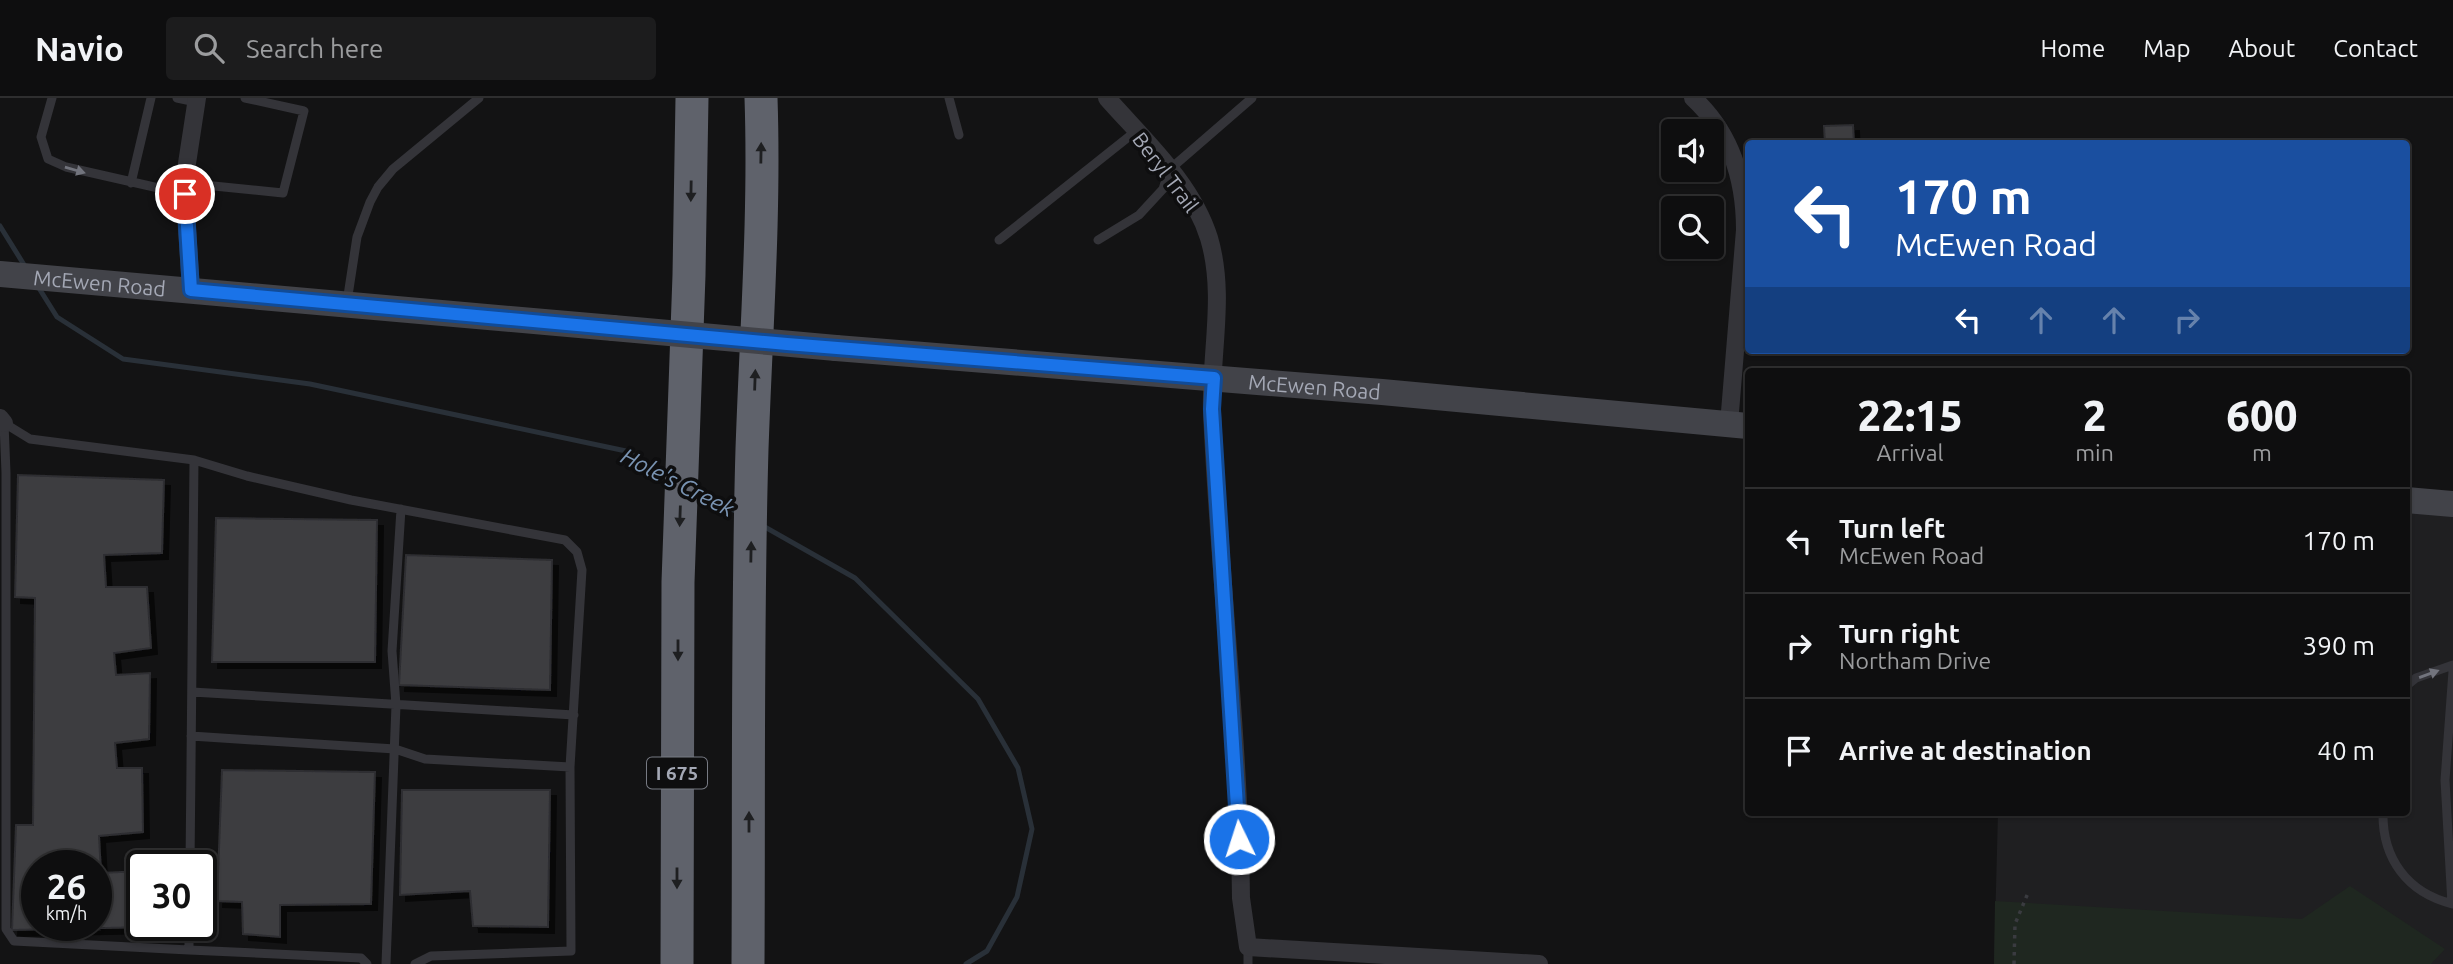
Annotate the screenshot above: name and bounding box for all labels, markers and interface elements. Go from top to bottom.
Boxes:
search box [166,17,656,80]
icon: search [190,29,228,67]
text: Navio [35,30,124,67]
text: Search here [246,34,383,63]
text: Home [2040,35,2105,62]
text: Map [2143,35,2190,62]
text: About [2228,35,2295,62]
text: Contact [2333,35,2418,62]
map controls [1661,119,1724,259]
button: sound [1661,119,1724,182]
street label: Beryl Trail [1128,127,1204,217]
one-way arrow [756,141,767,163]
pin [155,164,215,224]
one-way arrow [65,165,86,175]
icon: left [1780,168,1871,259]
text: 170 m [1895,168,2032,223]
icon: arrive [166,175,204,213]
one-way arrow [685,180,697,202]
button: search [1661,196,1724,259]
text: McEwen Road [1895,226,2097,262]
street label: McEwen Road [32,265,167,301]
icon: left [1949,301,1987,339]
icon: ahead [2022,301,2060,339]
icon: ahead [2095,301,2133,339]
icon: right [2168,301,2206,339]
one-way arrow [750,369,761,391]
street label: McEwen Road [1247,369,1382,404]
text: 22:15 [1858,392,1963,439]
text: 2 [2083,392,2106,439]
text: 600 [2226,392,2297,439]
text: Arrival [1877,440,1944,465]
text: min [2075,440,2114,465]
text: m [2252,440,2272,465]
water label: Hole's Creek [617,443,739,521]
one-way arrow [675,505,686,527]
text: Turn left [1839,514,1945,543]
icon: left [1780,522,1818,560]
text: 170 m [2303,526,2375,555]
one-way arrow [745,541,756,563]
text: McEwen Road [1839,543,1984,568]
text: Turn right [1839,619,1960,648]
icon: right [1780,627,1818,665]
text: 390 m [2303,631,2375,660]
one-way arrow [672,639,684,661]
text: Northam Drive [1839,648,1991,673]
one-way arrow [2418,668,2439,679]
icon: arrive [1780,732,1818,770]
text: Arrive at destination [1839,736,2092,765]
text: 40 m [2317,736,2375,765]
road number: I 675 [647,758,707,788]
position arrow [1202,802,1276,876]
one-way arrow [743,811,754,833]
speed limit sign: 30 [126,850,217,941]
text: 26 [47,866,86,906]
one-way arrow [671,867,683,889]
text: km/h [46,903,87,923]

